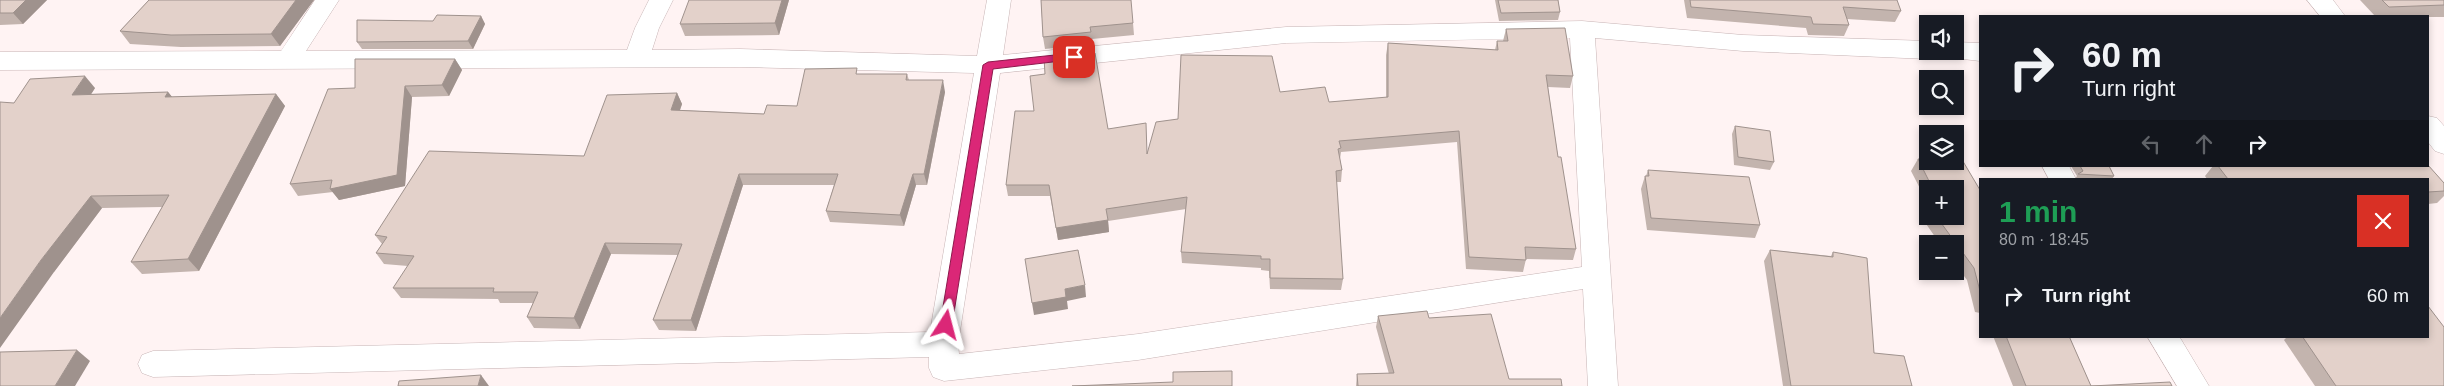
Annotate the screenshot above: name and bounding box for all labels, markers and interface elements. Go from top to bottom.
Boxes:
map controls [1919,15,1964,280]
button: sound [1919,15,1964,60]
icon: right [1999,35,2064,100]
text: 60 m [2082,35,2162,74]
pin [1053,36,1095,78]
icon: arrive [1060,43,1088,71]
button: search [1919,70,1964,115]
text: Turn right [2082,76,2175,101]
button: layers [1919,125,1964,170]
icon: left [2137,130,2165,158]
icon: ahead [2190,130,2218,158]
icon: right [2243,130,2271,158]
button: + [1919,180,1964,225]
text: 1 min [1999,195,2077,228]
button: close [2357,195,2409,247]
text: 80 m · 18:45 [1999,231,2089,248]
button: − [1919,235,1964,280]
icon: right [1999,282,2027,310]
text: Turn right [2042,285,2130,306]
text: 60 m [2367,285,2409,306]
position arrow [919,298,971,350]

